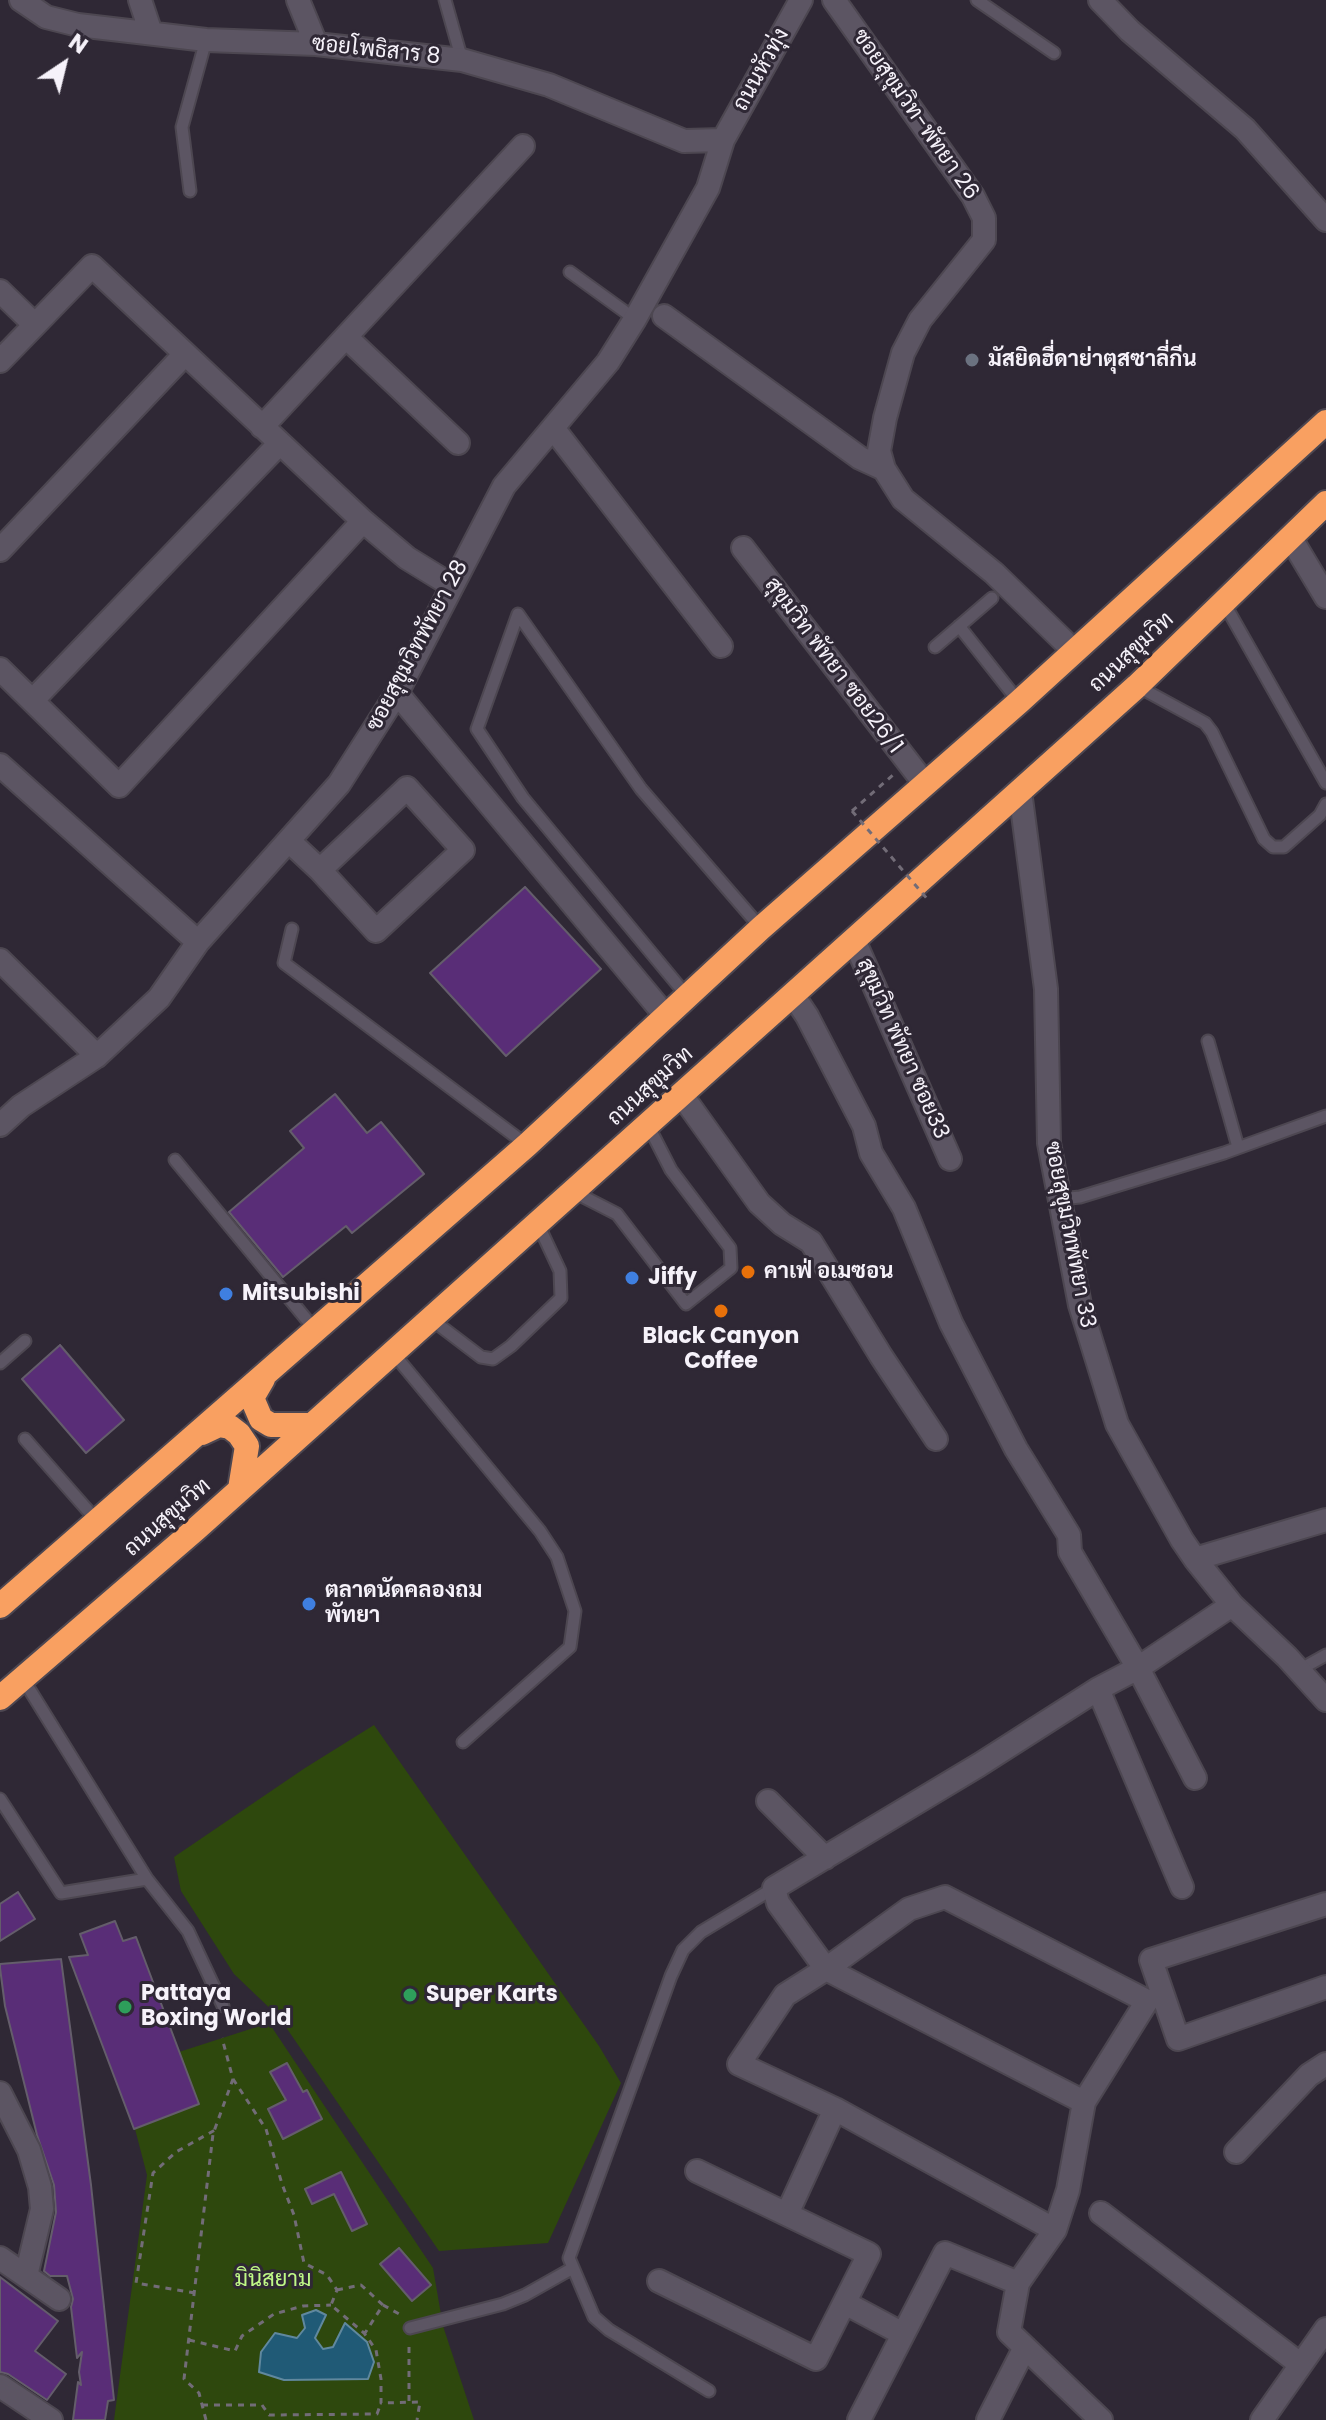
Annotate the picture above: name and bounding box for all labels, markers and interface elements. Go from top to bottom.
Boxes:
north arrow [24,24,104,104]
street label: ถนนหัวทุ่ง [729,24,795,116]
street label: ซอยสุขุมวิท-พัทยา 26 [846,25,984,205]
text: N [62,26,94,61]
street label: ซอยโพธิสาร 8 [310,31,442,71]
place label: มัสยิดฮี่ดาย่าตุสซาลี่กีน [988,347,1197,373]
marker: มัสยิดฮี่ดาย่าตุสซาลี่กีน [963,351,981,369]
street label: ซอยสุขุมวิทพัทยา 28 [362,556,474,736]
street label: สุขุมวิท พัทยา ซอย26/1 [758,573,908,759]
street label: ถนนสุขุมวิท [1084,607,1180,699]
street label: สุขุมวิท พัทยา ซอย33 [850,954,954,1144]
street label: ถนนสุขุมวิท [603,1042,699,1132]
street label: ซอยสุขุมวิทพัทยา 33 [1038,1140,1100,1330]
place label: คาเฟ่ อเมซอน [764,1259,893,1285]
marker: คาเฟ่ อเมซอน [739,1263,757,1281]
place label: Jiffy [648,1265,697,1291]
marker: Jiffy [623,1269,641,1287]
place label: Mitsubishi [242,1281,360,1307]
marker: Mitsubishi [217,1285,235,1303]
marker: Black Canyon Coffee [712,1302,730,1320]
place label: Black Canyon Coffee [643,1324,799,1376]
street label: ถนนสุขุมวิท [119,1473,217,1563]
place label: ตลาดนัดคลองถม พัทยา [325,1578,482,1630]
marker: ตลาดนัดคลองถม พัทยา [300,1595,318,1613]
place label: Pattaya Boxing World [141,1981,291,2032]
place label: Super Karts [426,1982,558,2008]
marker: Super Karts [401,1986,419,2004]
marker: Pattaya Boxing World [116,1998,134,2016]
park label: มินิสยาม [234,2267,312,2293]

